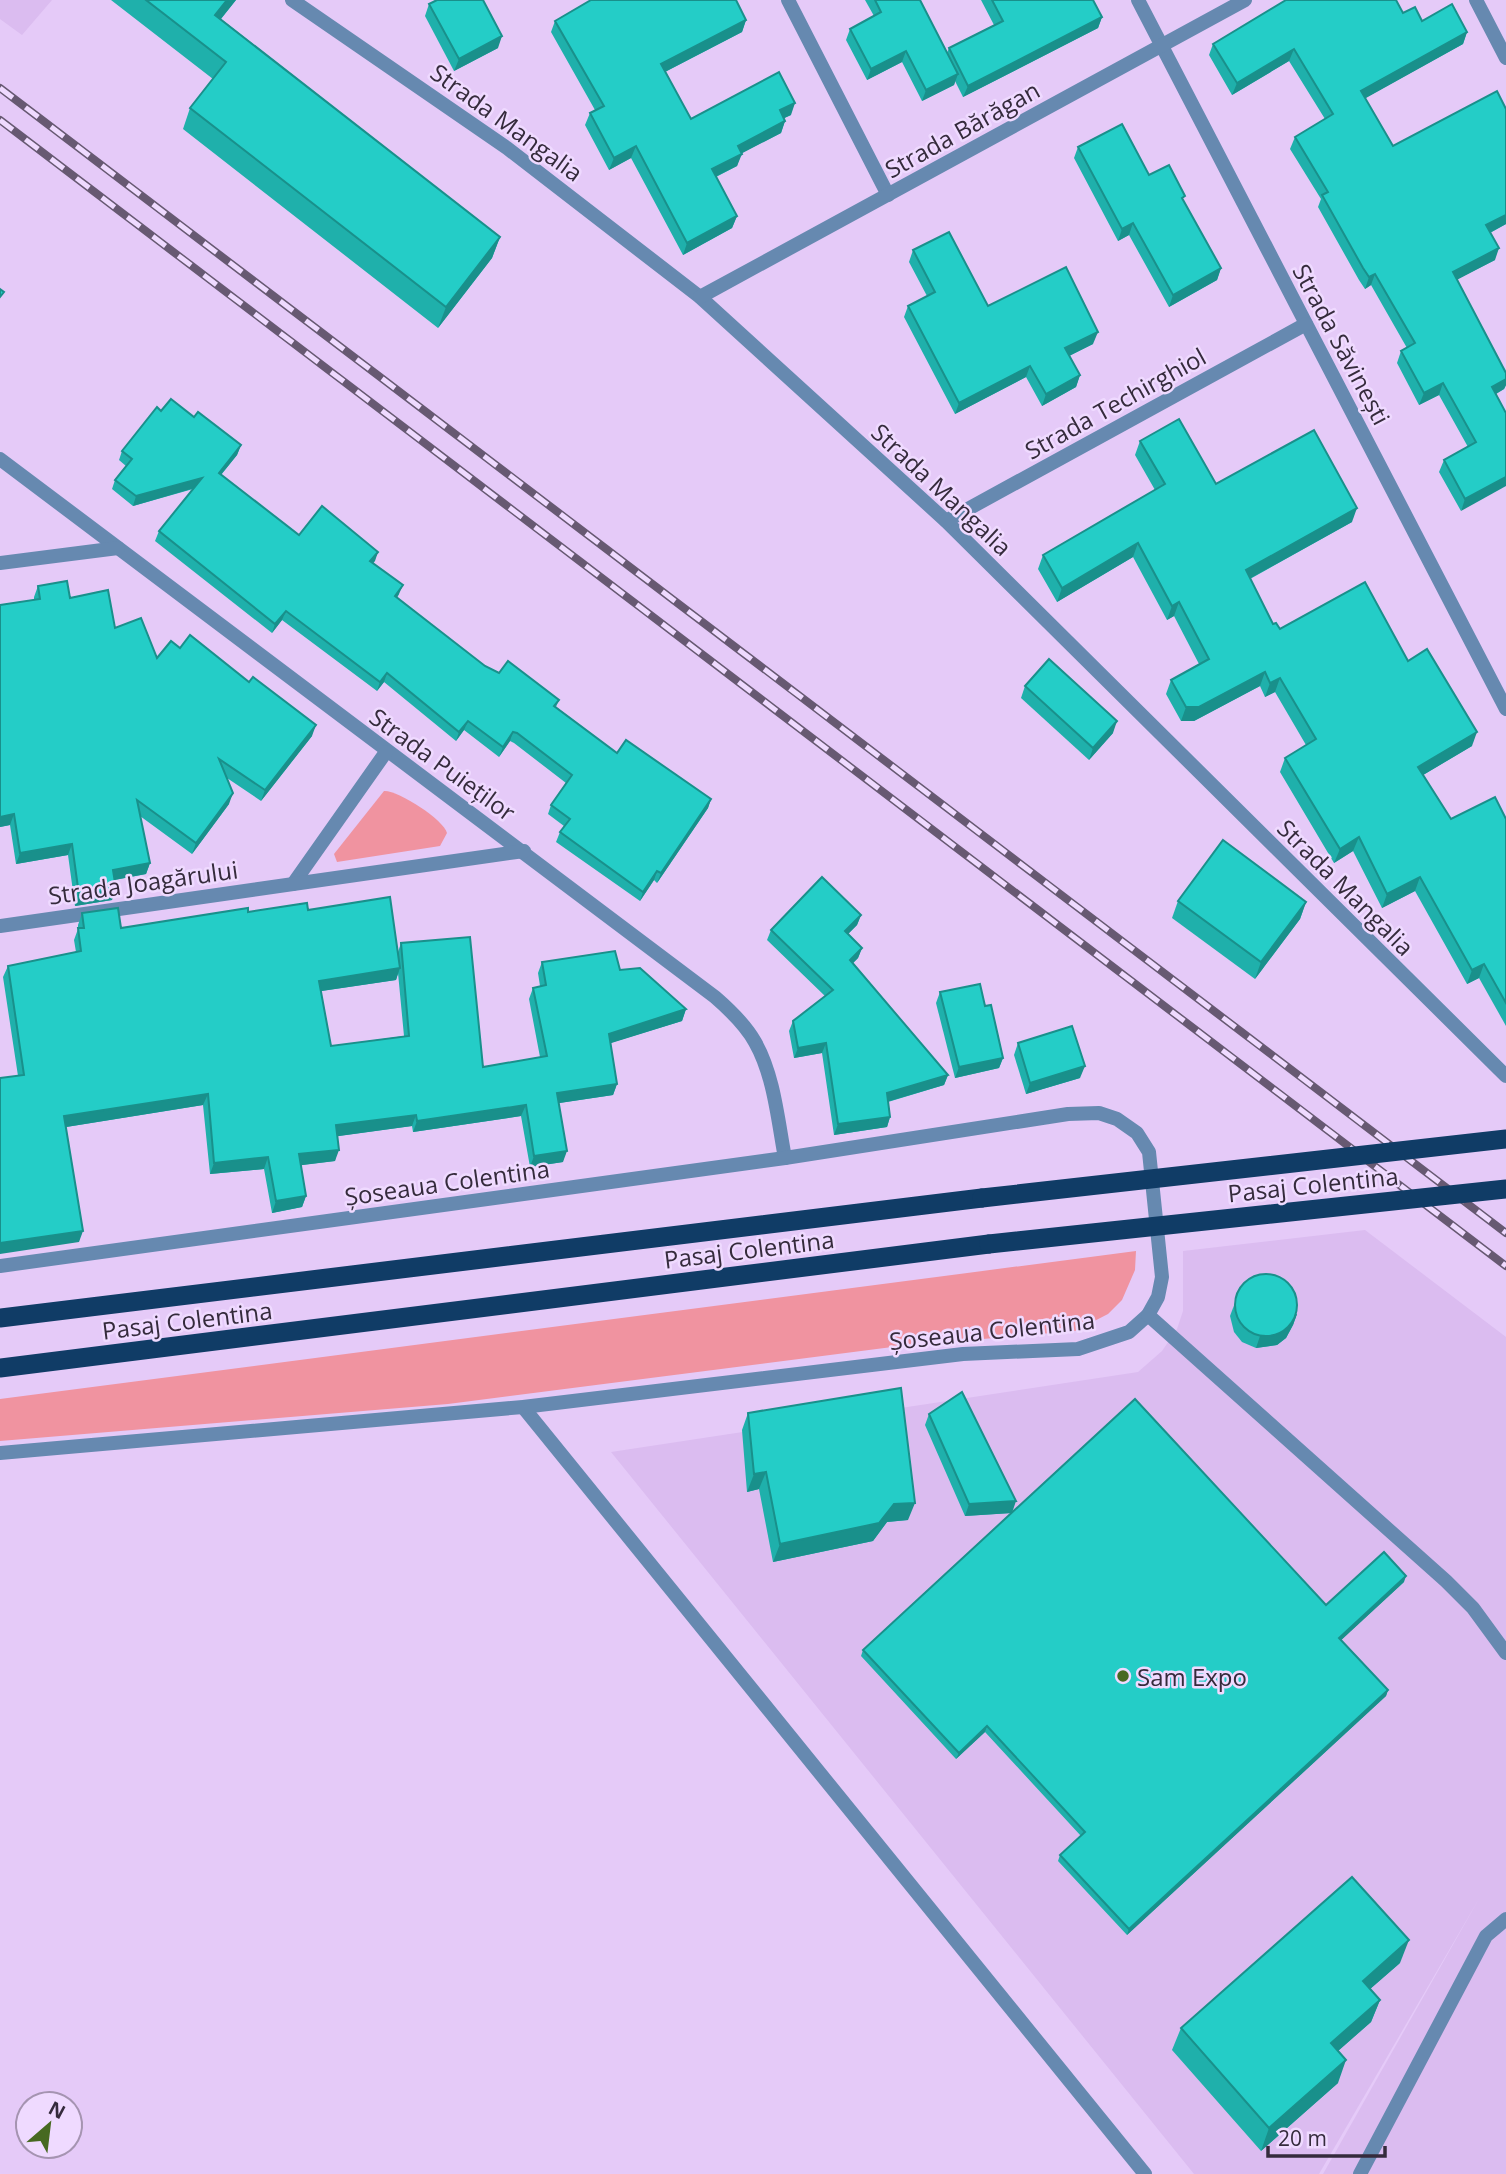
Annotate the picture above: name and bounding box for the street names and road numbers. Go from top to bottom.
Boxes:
street label: Strada Mangalia [424,56,590,188]
street label: Strada Bărăgan [879,73,1045,185]
street label: Strada Săvinești [1286,258,1398,430]
street label: Strada Techirghiol [1019,340,1211,466]
street label: Strada Mangalia [865,415,1019,563]
street label: Strada Puieților [363,700,523,828]
street label: Strada Mangalia [1270,811,1422,963]
street label: Strada Joagărului [46,852,240,912]
street label: Șoseaua Colentina [342,1151,552,1213]
street label: Pasaj Colentina [1226,1159,1400,1209]
street label: Pasaj Colentina [662,1222,836,1276]
street label: Pasaj Colentina [100,1293,274,1347]
street label: Șoseaua Colentina [888,1303,1096,1357]

